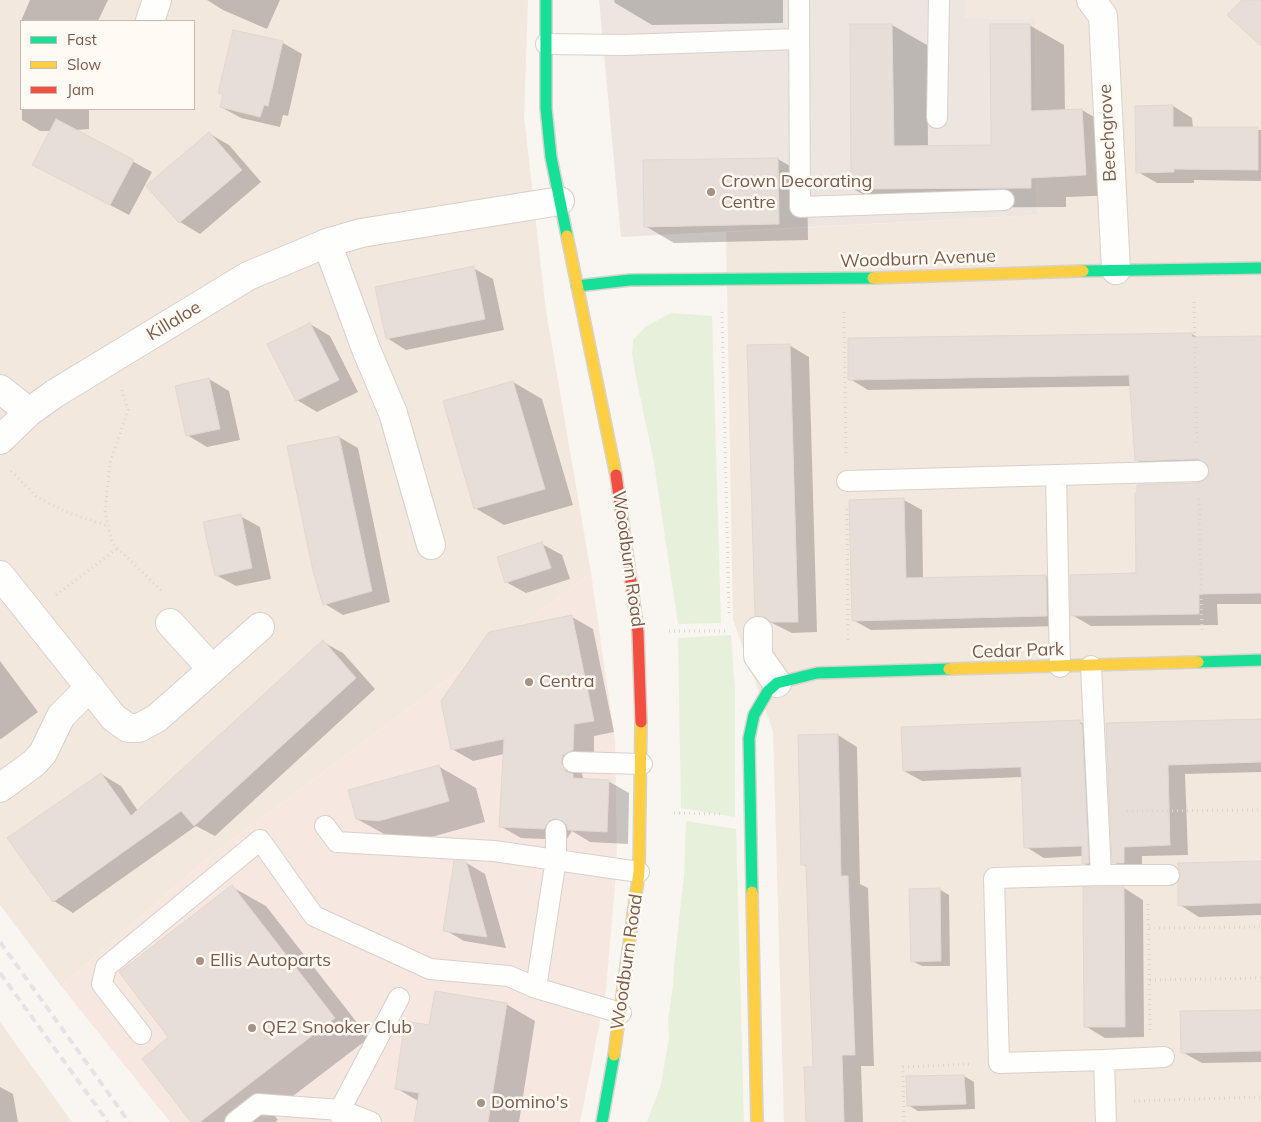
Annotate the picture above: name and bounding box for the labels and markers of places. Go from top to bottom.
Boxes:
place label: Crown Decorating Centre [721,171,872,213]
marker: Crown Decorating Centre [705,186,717,198]
place label: Centra [539,671,595,693]
marker: Centra [523,676,535,688]
place label: Ellis Autoparts [210,950,331,972]
marker: Ellis Autoparts [194,955,206,967]
place label: QE2 Snooker Club [262,1017,412,1039]
marker: QE2 Snooker Club [246,1022,258,1034]
place label: Domino's [491,1092,569,1114]
marker: Domino's [475,1097,487,1109]

